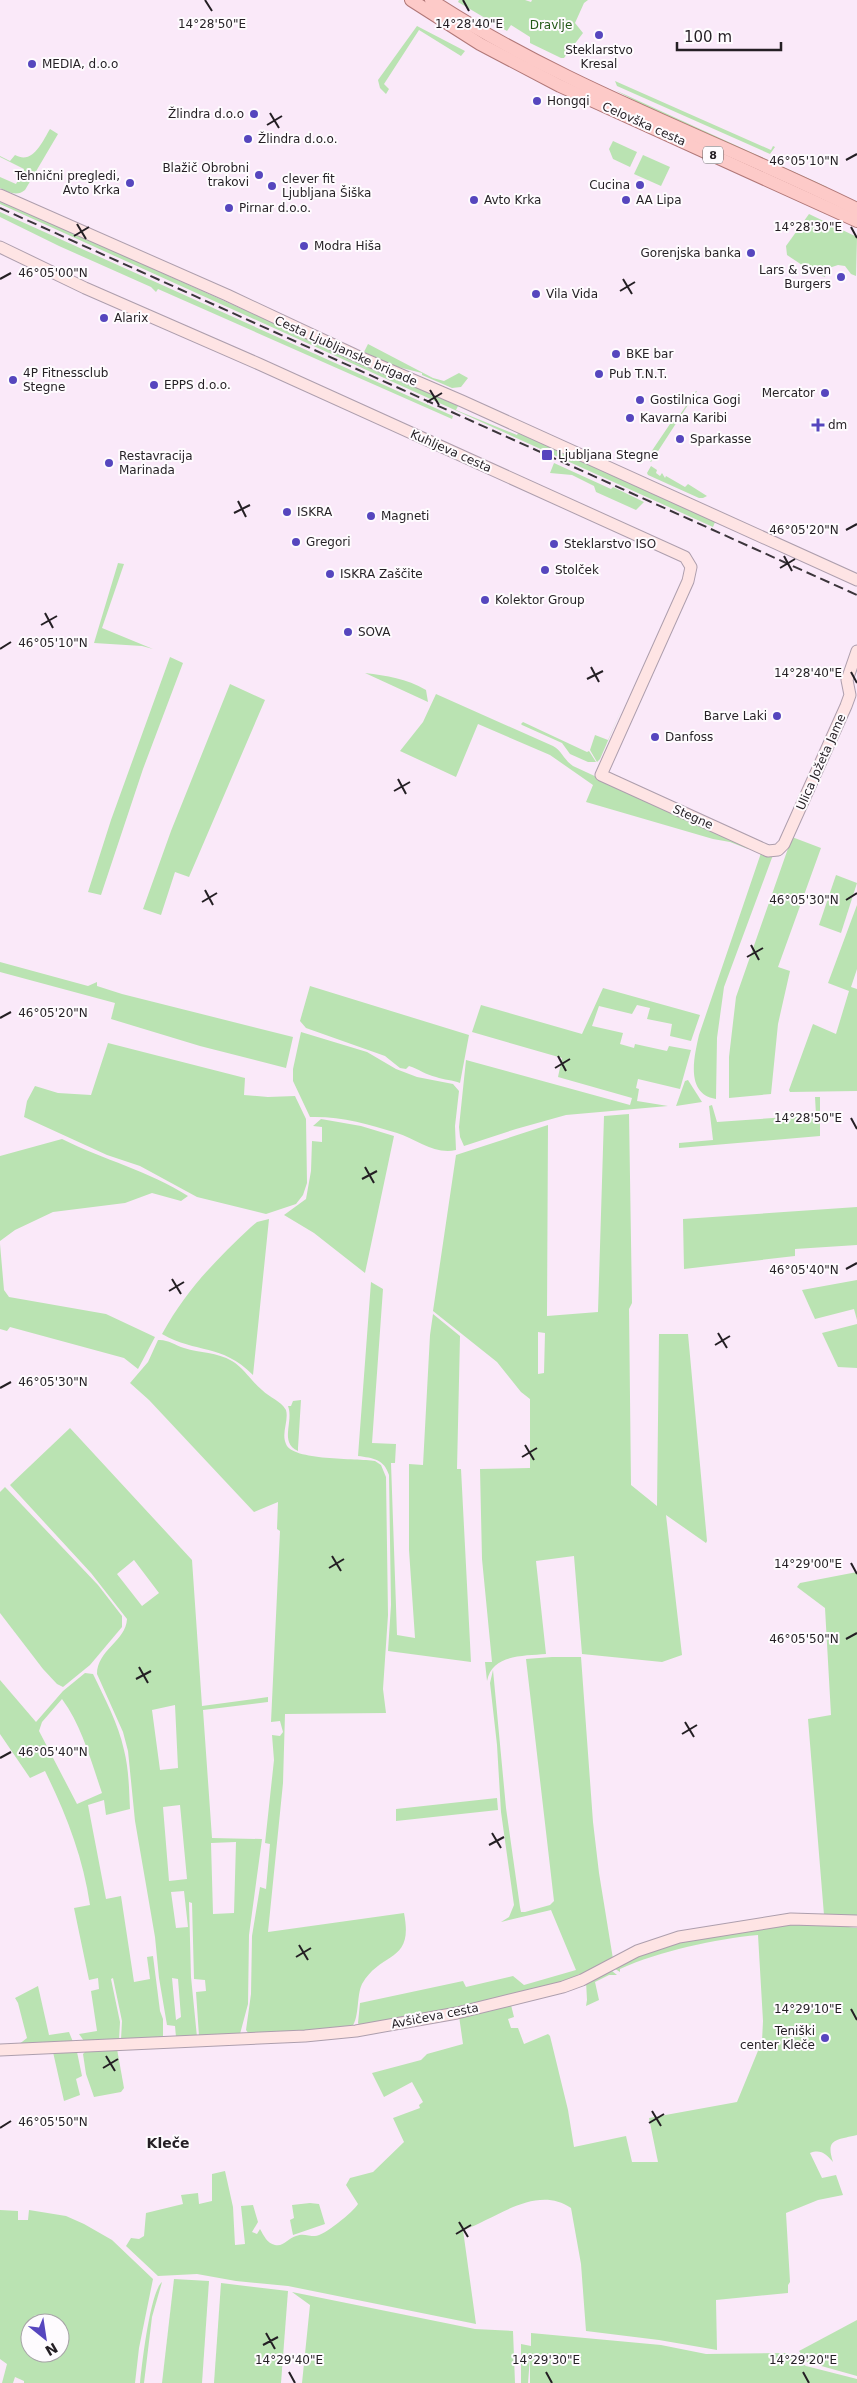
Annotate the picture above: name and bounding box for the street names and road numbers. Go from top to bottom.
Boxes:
street label: Celovška cesta [600,99,688,149]
road number: 8 [703,146,723,164]
street label: Cesta Ljubljanske brigade [273,313,419,389]
street label: Kuhljeva cesta [408,427,494,475]
street label: Ulica Jožeta Jame [794,712,848,812]
street label: Stegne [671,802,715,832]
street label: Avšičeva cesta [390,2001,480,2031]

